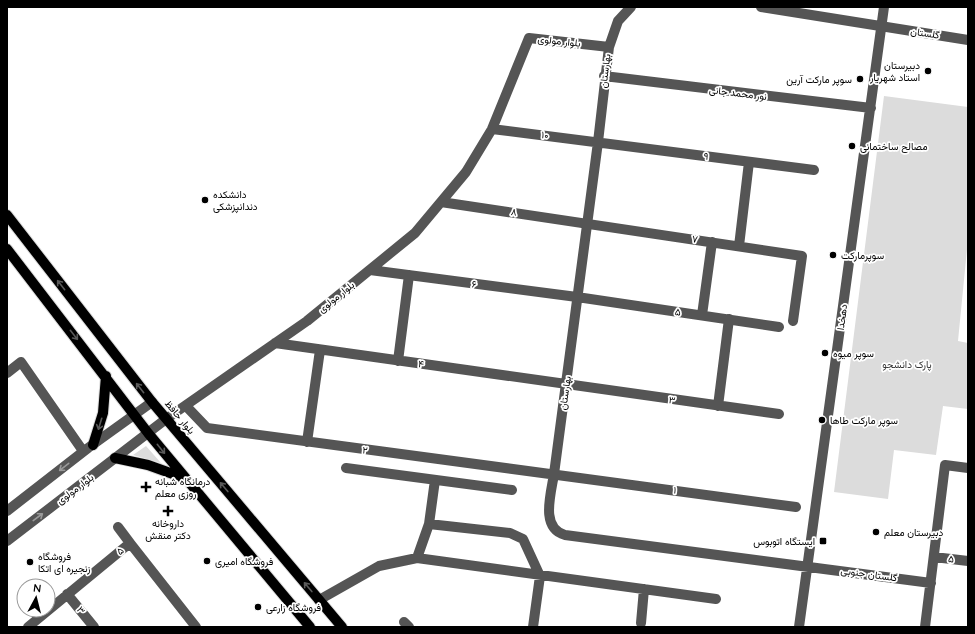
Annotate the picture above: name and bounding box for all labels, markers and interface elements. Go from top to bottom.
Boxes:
street label: گلستان [910,24,941,42]
street label: بلوار مولوی [537,32,581,50]
street label: بهارستان [596,53,614,89]
place label: دبیرستان استاد شهریار [869,59,920,84]
marker: دبیرستان استاد شهریار [923,66,933,76]
place label: سوپر مارکت آرین [786,73,852,87]
marker: سوپر مارکت آرین [855,74,865,84]
street label: نور محمد جانی [708,83,768,103]
street label: ۱۰ [541,128,549,142]
place label: مصالح ساختمانی [860,140,928,153]
marker: مصالح ساختمانی [847,141,857,151]
street label: ۹ [703,149,709,163]
place label: دانشکده دندانپزشکی [213,188,258,214]
marker: دانشکده دندانپزشکی [200,195,210,205]
street label: ۸ [510,205,518,219]
street label: ۷ [691,232,699,246]
place label: سوپرمارکت [841,249,884,263]
marker: سوپرمارکت [828,250,838,260]
street label: ۶ [471,277,477,291]
street label: بلوار مولوی [315,278,357,316]
one-way arrow [57,279,65,290]
street label: دهخدا [834,303,850,331]
street label: ۵ [674,305,682,319]
one-way arrow [70,329,78,340]
place label: سوپر میوه [833,347,874,361]
marker: سوپر میوه [820,348,830,358]
street label: ۴ [417,357,425,371]
park label: پارک دانشجو [882,358,932,372]
street label: بهارستان [556,375,574,411]
one-way arrow [136,382,145,393]
street label: ۳ [668,393,677,407]
street label: بلوار حافظ [162,397,198,437]
place label: سوپر مارکت طاها [830,414,898,428]
marker: سوپر مارکت طاها [817,415,827,425]
one-way arrow [95,418,103,430]
street label: ۲ [362,443,368,457]
one-way arrow [157,444,166,454]
one-way arrow [58,462,69,471]
street label: بلوار مولوی [54,471,96,507]
place label: درمانگاه شبانه روزی معلم [155,475,211,500]
marker: درمانگاه شبانه روزی معلم [140,481,152,493]
one-way arrow [219,482,228,493]
street label: ۱ [673,483,677,497]
marker: داروخانه دکتر منقش [163,506,173,516]
one-way arrow [32,513,43,521]
place label: داروخانه دکتر منقش [145,517,191,542]
place label: دبیرستان معلم [884,526,943,539]
marker: دبیرستان معلم [871,527,881,537]
place label: ایستگاه اتوبوس [753,535,815,548]
marker: ایستگاه اتوبوس [818,536,828,546]
street label: ۵ [114,544,126,558]
place label: فروشگاه زنجیره ای اتکا [38,550,90,575]
street label: ۵ [947,552,955,566]
place label: فروشگاه امیری [215,555,274,568]
marker: فروشگاه امیری [202,556,212,566]
marker: فروشگاه زنجیره ای اتکا [25,557,35,567]
street label: گلستان جنوبی [840,564,899,584]
north arrow [16,578,56,618]
text: N [32,581,42,596]
one-way arrow [303,581,312,592]
place label: فروشگاه زارعی [266,601,322,614]
marker: فروشگاه زارعی [253,602,263,612]
street label: ۳ [74,603,88,617]

